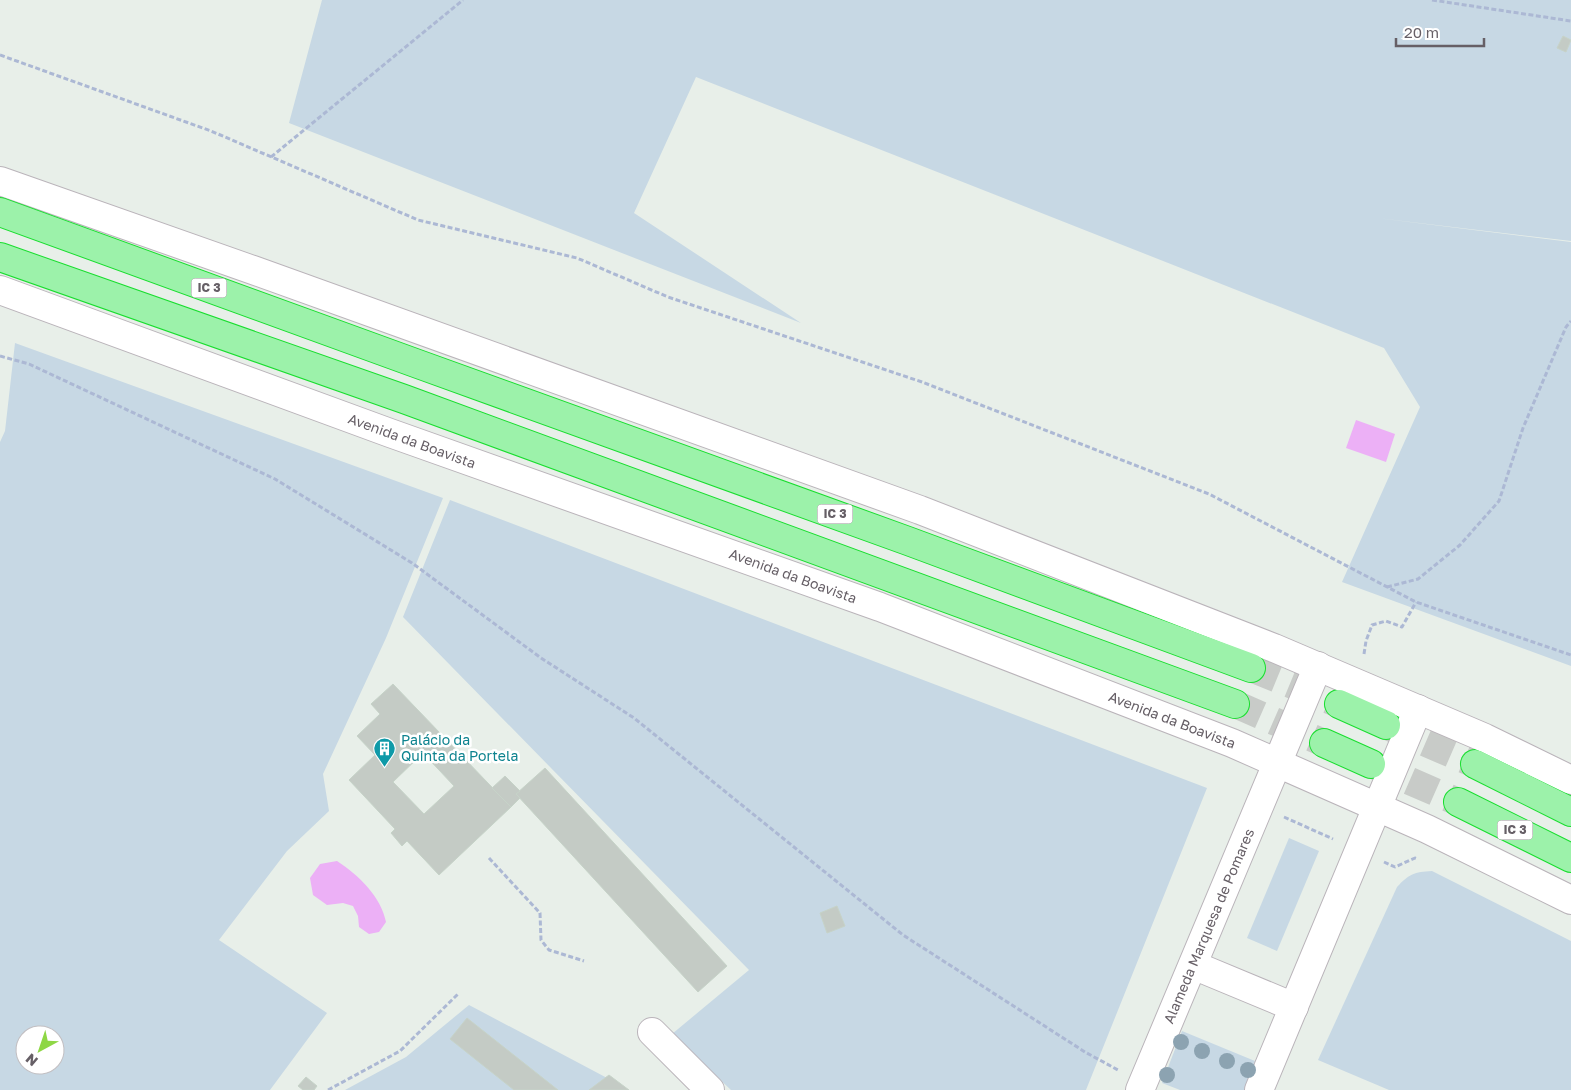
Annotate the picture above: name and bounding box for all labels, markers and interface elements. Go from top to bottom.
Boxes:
scale bar [1396,15,1484,47]
text: 20 m [1404,23,1439,41]
road number: IC 3 [192,278,226,298]
street label: Avenida da Boavista [346,410,478,472]
road number: IC 3 [818,504,852,524]
street label: Avenida da Boavista [727,545,859,607]
street label: Avenida da Boavista [1106,687,1238,752]
place label: Palácio da Quinta da Portela [401,731,518,764]
building icon: Palácio da Quinta da Portela [373,736,397,767]
road number: IC 3 [1498,820,1532,840]
street label: Alameda Marquesa de Pomares [1160,826,1257,1026]
north arrow [15,1025,65,1075]
text: N [22,1050,41,1070]

